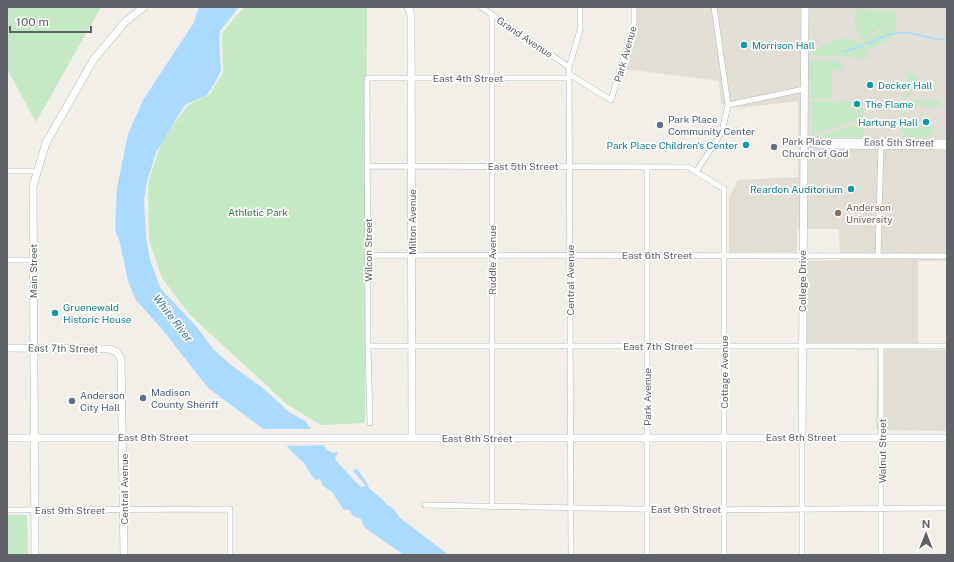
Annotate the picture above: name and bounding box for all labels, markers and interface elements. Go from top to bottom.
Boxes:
scale bar [10,8,91,34]
street label: Grand Avenue [495,14,556,60]
text: 100 m [16,15,49,29]
street label: Park Avenue [611,24,639,84]
place label: Morrison Hall [752,39,815,51]
marker: Morrison Hall [739,40,749,50]
street label: East 4th Street [433,72,503,84]
place label: Decker Hall [878,79,932,91]
marker: Decker Hall [865,80,875,90]
place label: The Flame [865,98,914,110]
marker: The Flame [852,99,862,109]
place label: Park Place Community Center [668,113,755,137]
place label: Hartung Hall [858,116,918,128]
marker: Hartung Hall [921,117,931,127]
marker: Park Place Community Center [655,120,665,130]
place label: Park Place Church of God [782,135,849,159]
street label: East 5th Street [864,135,934,149]
place label: Park Place Children's Center [607,139,738,151]
marker: Park Place Children's Center [741,140,751,150]
marker: Park Place Church of God [769,142,779,152]
street label: East 5th Street [488,160,558,172]
place label: Reardon Auditorium [750,183,843,195]
marker: Reardon Auditorium [846,184,856,194]
street label: Milton Avenue [406,189,418,255]
place label: Anderson University [846,201,893,225]
park label: Athletic Park [228,206,288,218]
marker: Anderson University [833,208,843,218]
street label: Wilcon Street [362,218,374,282]
street label: Ruddle Avenue [486,225,498,295]
street label: Main Street [27,244,39,298]
street label: Central Avenue [564,244,576,316]
street label: East 6th Street [622,249,692,261]
street label: College Drive [796,250,808,312]
water label: White River [151,292,196,345]
place label: Gruenewald Historic House [63,301,132,325]
marker: Gruenewald Historic House [50,308,60,318]
street label: Cottage Avenue [718,335,730,409]
street label: East 7th Street [623,340,693,352]
street label: East 7th Street [28,341,98,355]
street label: Park Avenue [641,368,653,426]
place label: Madison County Sheriff [151,386,219,410]
place label: Anderson City Hall [80,389,125,413]
marker: Madison County Sheriff [138,393,148,403]
marker: Anderson City Hall [67,396,77,406]
street label: Walnut Street [876,419,888,483]
street label: East 8th Street [118,431,188,443]
street label: East 8th Street [766,431,836,443]
street label: East 8th Street [442,432,512,444]
street label: Central Avenue [118,453,130,525]
street label: East 9th Street [651,503,721,515]
street label: East 9th Street [35,504,105,516]
north arrow [906,514,946,554]
text: N [922,518,930,530]

